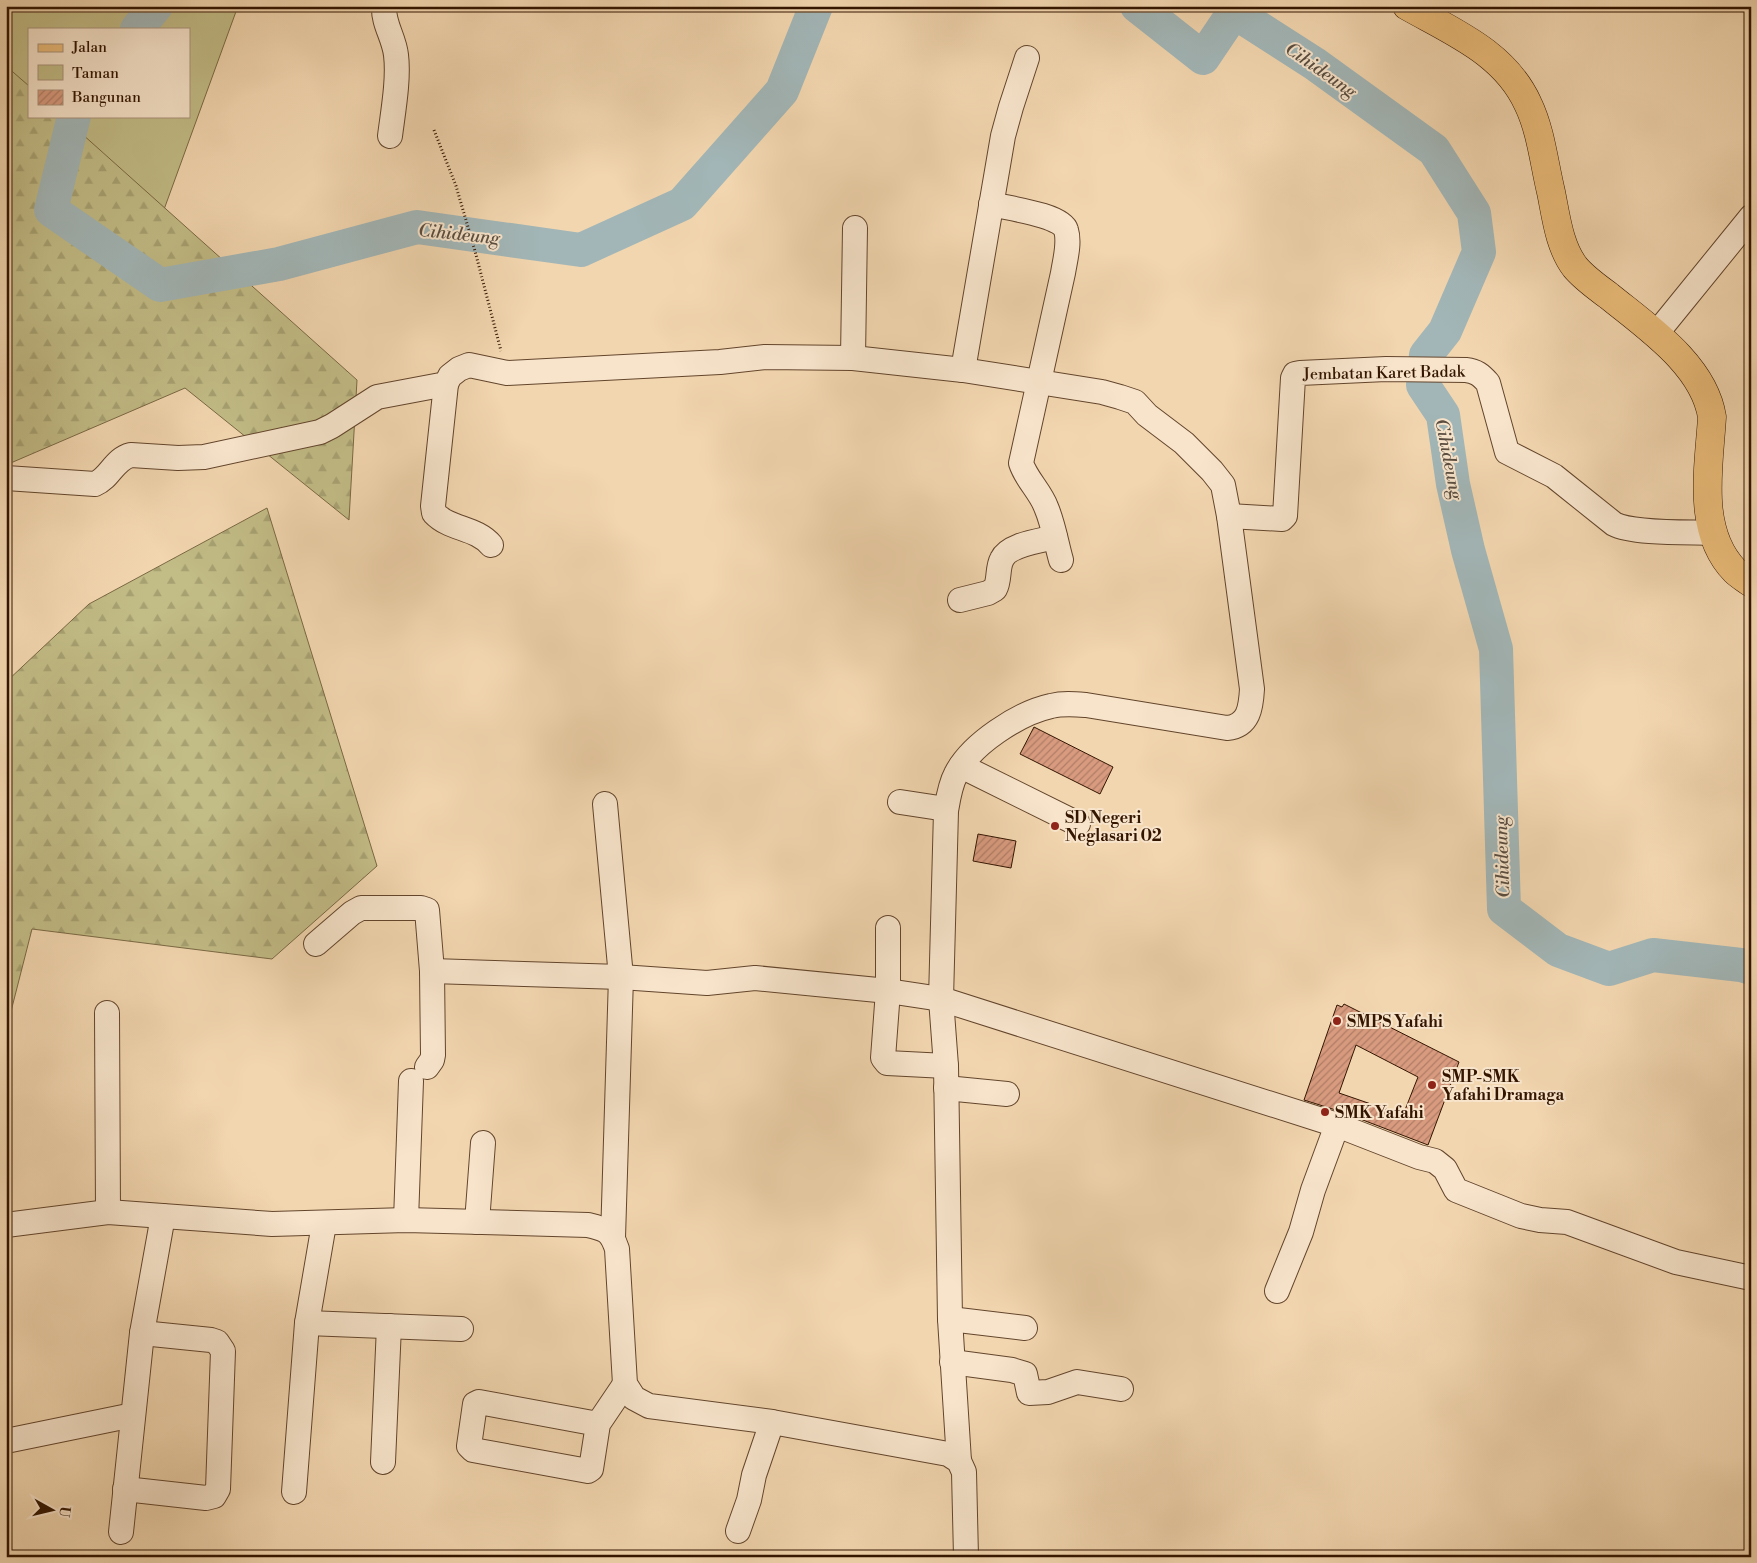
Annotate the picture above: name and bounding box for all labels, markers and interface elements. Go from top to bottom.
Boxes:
legend [28,28,190,118]
text: Jalan [71,38,107,57]
water label: Cihideung [1281,38,1361,104]
text: Taman [72,64,119,83]
text: Bangunan [71,88,141,107]
water label: Cihideung [417,219,502,250]
street label: Jembatan Karet Badak [1302,362,1467,384]
water label: Cihideung [1429,417,1468,502]
place label: SD Negeri Neglasari 02 [1065,808,1162,846]
water label: Cihideung [1490,815,1515,898]
marker: SD Negeri Neglasari 02 [1049,820,1061,832]
place label: SMPS Yafahi [1347,1012,1443,1032]
marker: SMPS Yafahi [1331,1015,1343,1027]
place label: SMP-SMK Yafahi Dramaga [1442,1067,1564,1105]
marker: SMP-SMK Yafahi Dramaga [1426,1079,1438,1091]
place label: SMK Yafahi [1335,1103,1424,1123]
marker: SMK Yafahi [1319,1106,1331,1118]
north arrow [28,1486,78,1536]
text: U [54,1505,74,1518]

